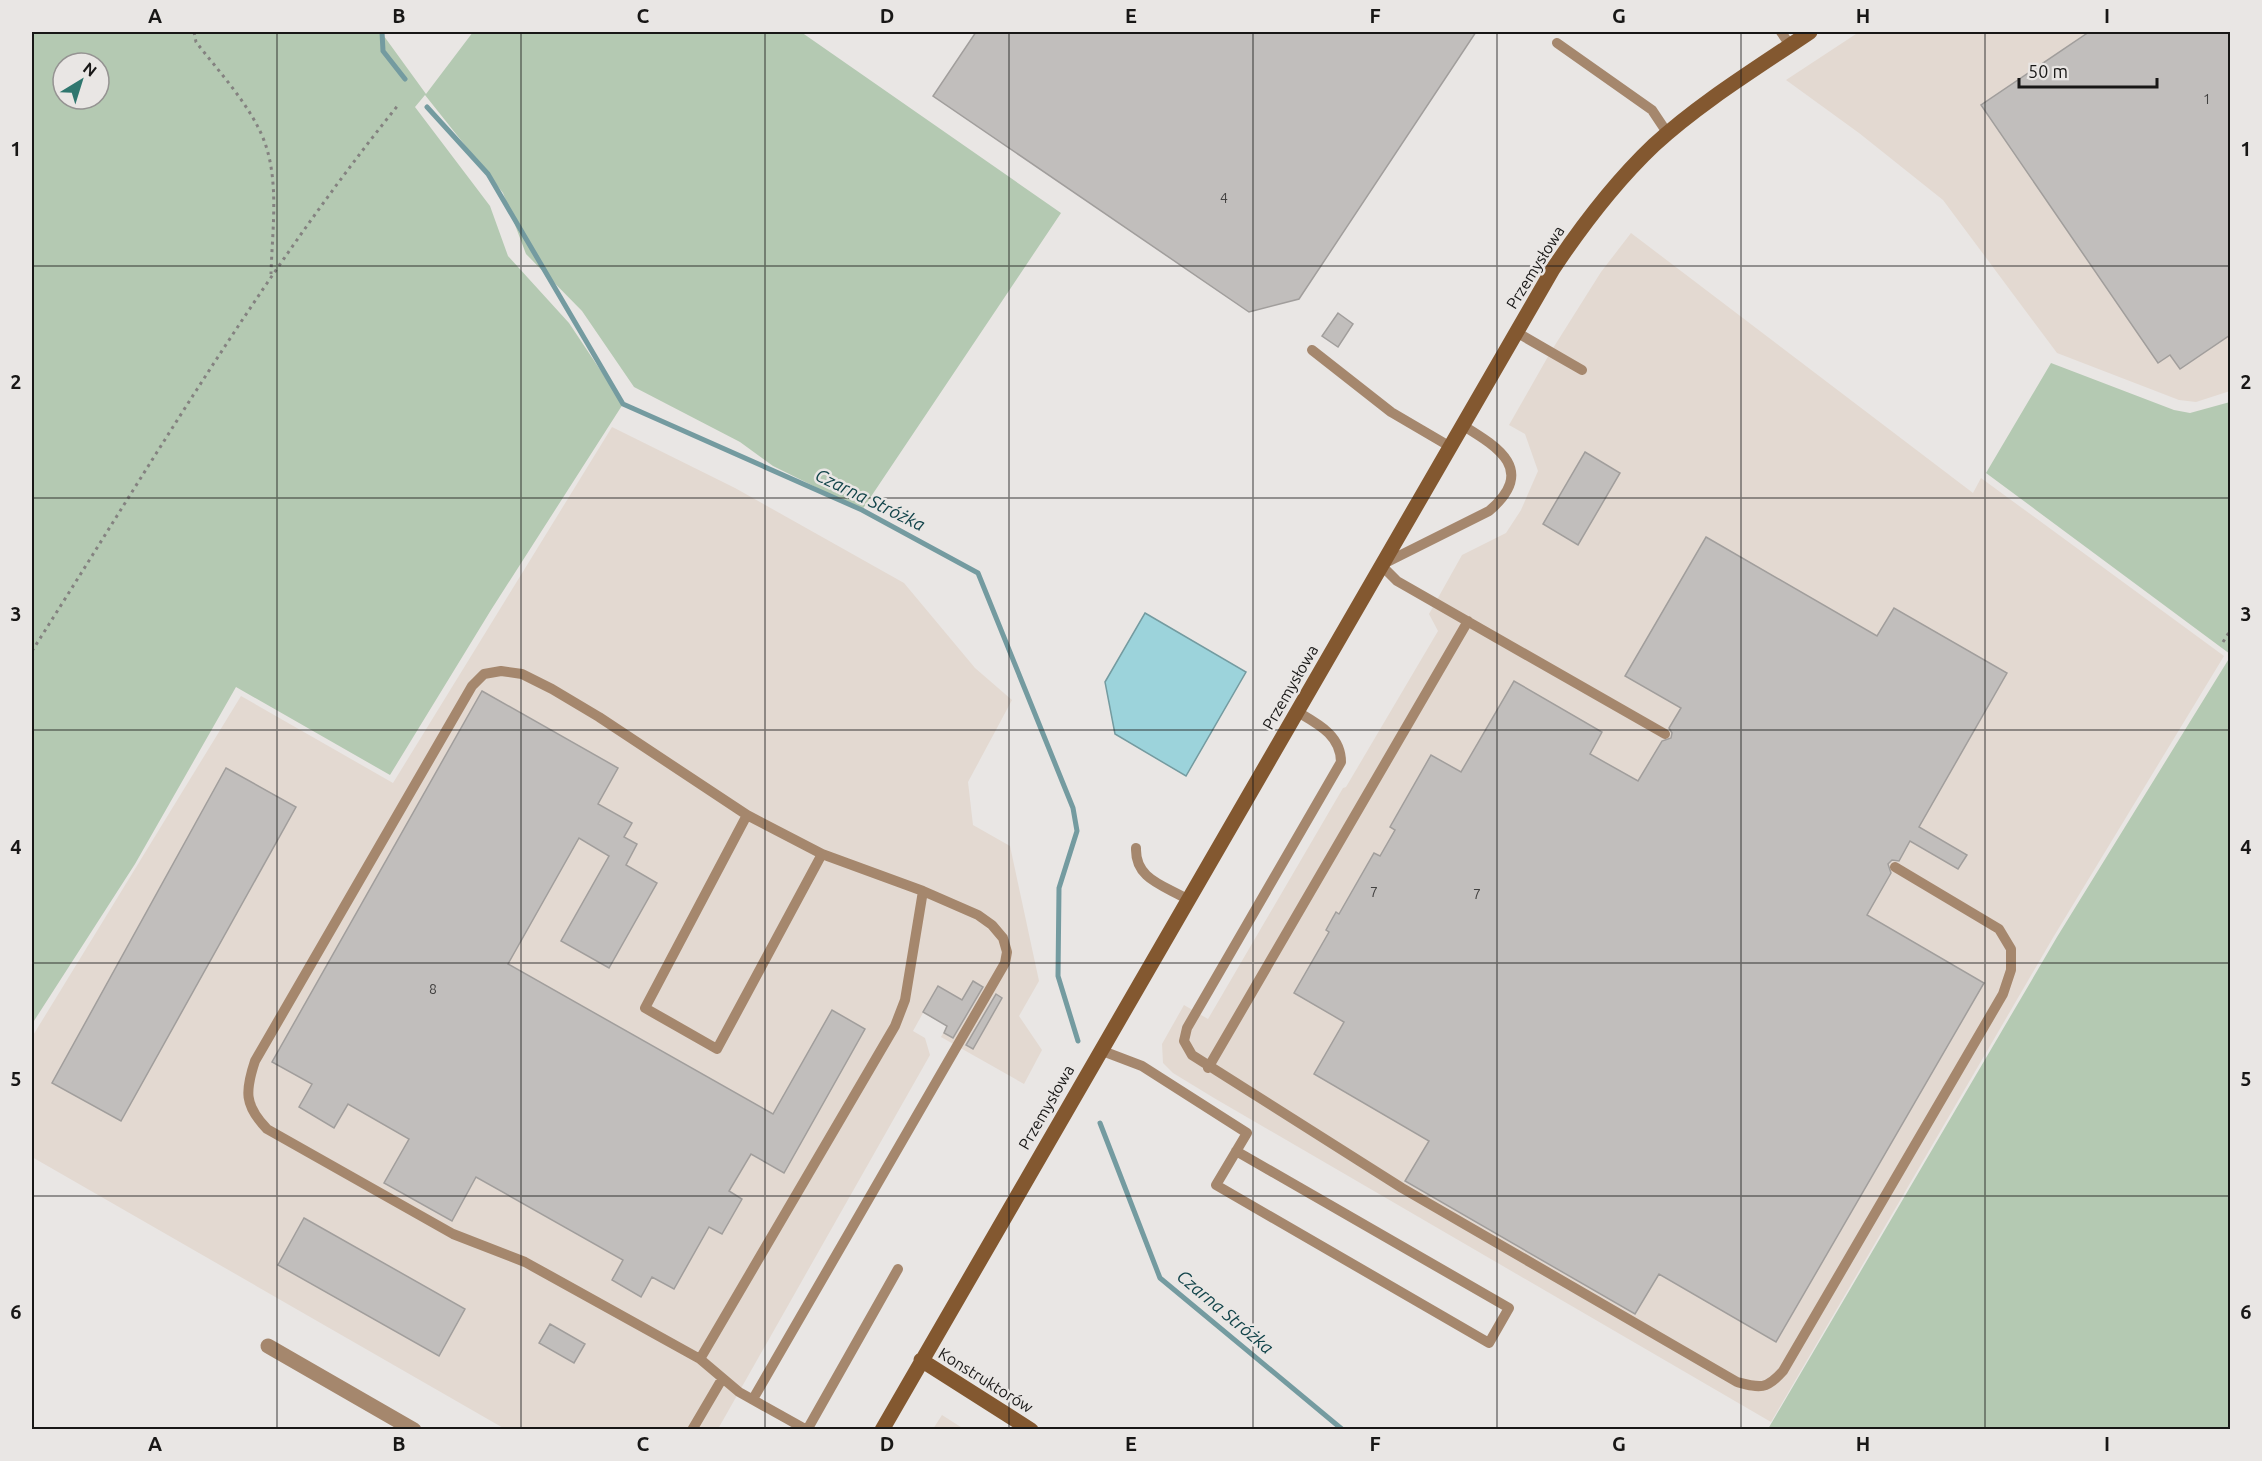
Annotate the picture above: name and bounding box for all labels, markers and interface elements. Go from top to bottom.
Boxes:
text: A [148,4,162,27]
text: B [392,4,406,27]
text: C [637,4,650,27]
text: D [880,4,894,27]
text: E [1125,4,1137,27]
text: F [1369,4,1381,27]
text: G [1612,4,1626,27]
text: H [1856,4,1870,27]
text: I [2104,4,2110,27]
north arrow [51,51,111,111]
scale bar [2019,51,2157,89]
text: N [80,58,100,80]
text: 50 m [2028,61,2068,81]
house number: 1 [2203,91,2211,107]
text: 1 [10,137,22,160]
text: 1 [2240,137,2252,160]
house number: 4 [1220,190,1228,206]
street label: Przemysłowa [1502,222,1568,312]
text: 2 [10,370,22,393]
text: 2 [2240,370,2252,393]
water label: Czarna Stróżka [812,464,929,534]
text: 3 [10,602,22,625]
text: 3 [2240,602,2252,625]
street label: Przemysłowa [1259,642,1321,732]
text: 4 [10,835,22,858]
text: 4 [2240,835,2252,858]
house number: 7 [1370,884,1378,900]
house number: 7 [1473,886,1481,902]
house number: 8 [429,981,437,997]
street label: Przemysłowa [1015,1062,1077,1152]
text: 5 [10,1067,22,1090]
text: 5 [2240,1067,2252,1090]
water label: Czarna Stróżka [1174,1265,1278,1357]
text: 6 [10,1300,22,1323]
text: 6 [2240,1300,2252,1323]
street label: Konstruktorów [935,1344,1037,1417]
text: A [148,1432,162,1455]
text: B [392,1432,406,1455]
text: C [637,1432,650,1455]
text: D [880,1432,894,1455]
text: E [1125,1432,1137,1455]
text: F [1369,1432,1381,1455]
text: G [1612,1432,1626,1455]
text: H [1856,1432,1870,1455]
text: I [2104,1432,2110,1455]

